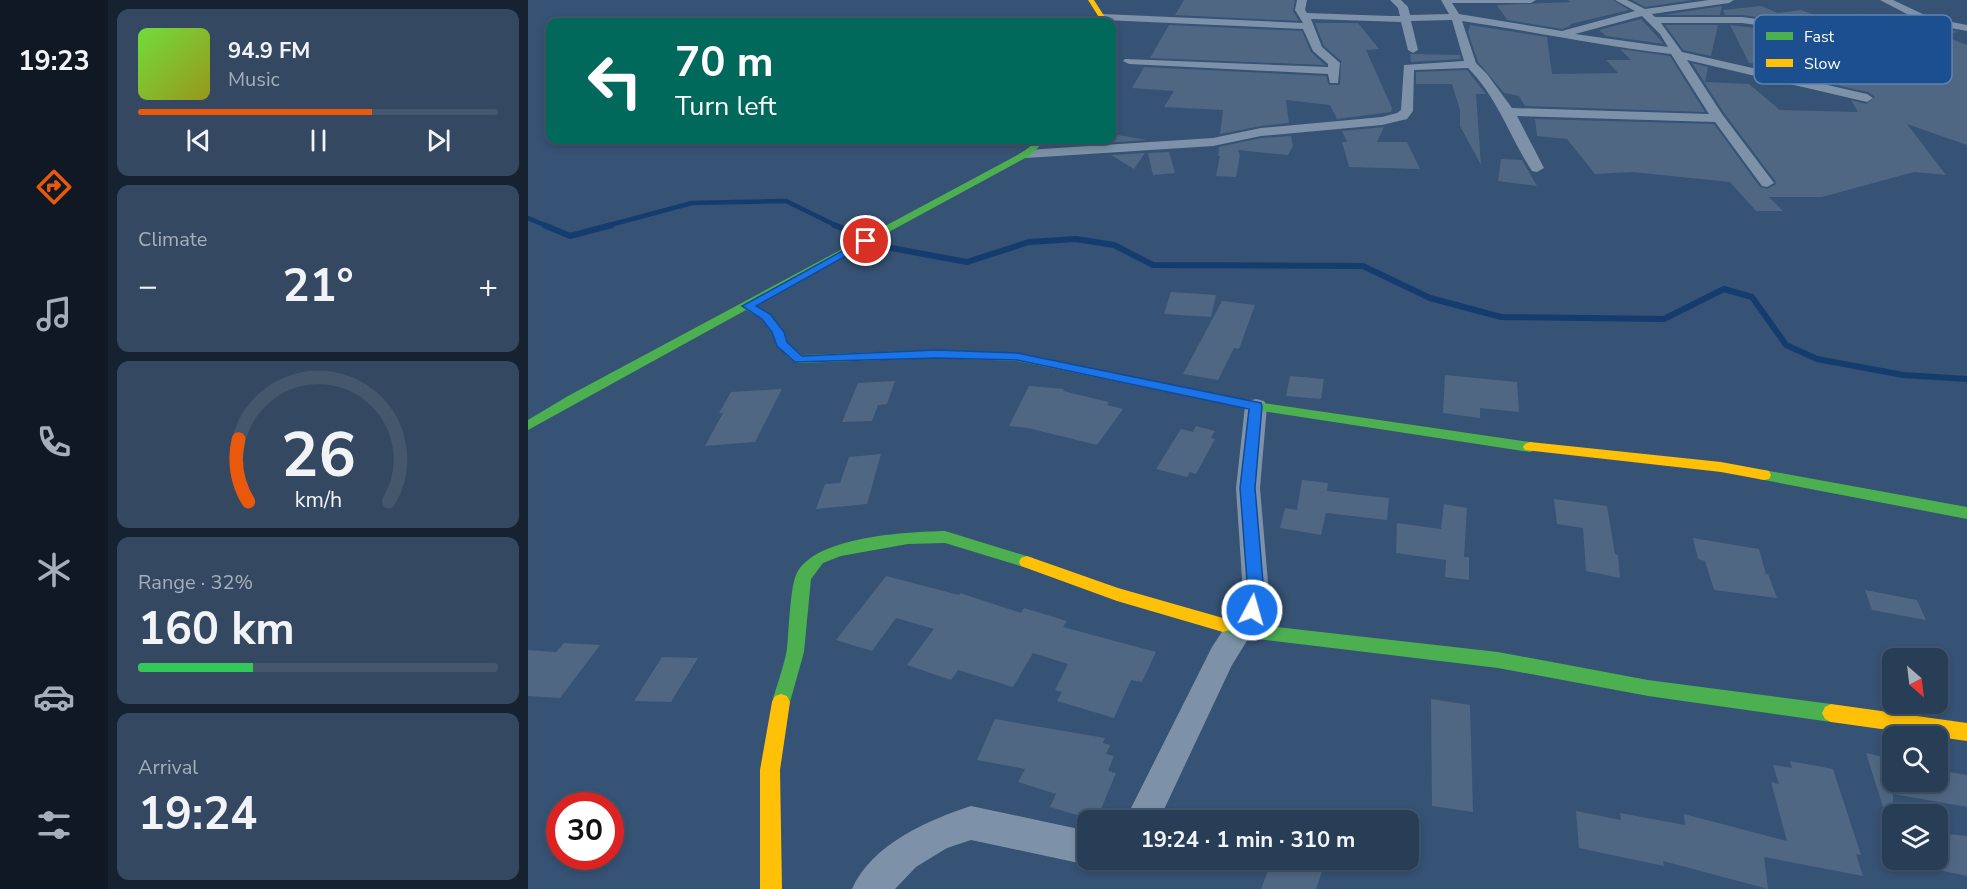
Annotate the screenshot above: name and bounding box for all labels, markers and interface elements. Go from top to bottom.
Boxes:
legend [1754,15,1952,84]
text: Fast [1804,26,1835,48]
text: 70 m [675,34,774,91]
text: 94.9 FM [228,36,310,66]
icon: left [576,42,654,120]
text: 19:23 [18,43,90,80]
text: Slow [1804,53,1841,75]
text: Music [228,66,280,93]
text: Turn left [675,88,776,125]
icon: previous [182,124,215,157]
icon: pause [302,124,335,157]
icon: next [422,124,455,157]
icon: directions [33,166,75,208]
pin [840,215,891,266]
icon: arrive [849,224,882,257]
text: Climate [138,226,207,253]
text: 21° [282,256,354,317]
text: − [138,264,158,309]
text: + [478,264,498,309]
icon: music [33,293,75,335]
text: 26 [281,413,355,498]
icon: phone [33,421,75,463]
text: km/h [294,485,342,515]
icon: climate [33,549,75,591]
text: Range · 32% [138,569,253,596]
position arrow [1220,578,1284,642]
text: 160 km [138,599,295,660]
north arrow [1882,648,1948,714]
map controls [1882,648,1948,870]
icon: car [33,676,75,718]
button: search [1882,726,1948,792]
text: Arrival [138,754,198,781]
text: 19:24 [138,784,257,845]
speed limit sign: 30 [546,792,624,870]
icon: filters [33,804,75,846]
button: layers [1882,804,1948,870]
text: 19:24 · 1 min · 310 m [1141,825,1355,855]

